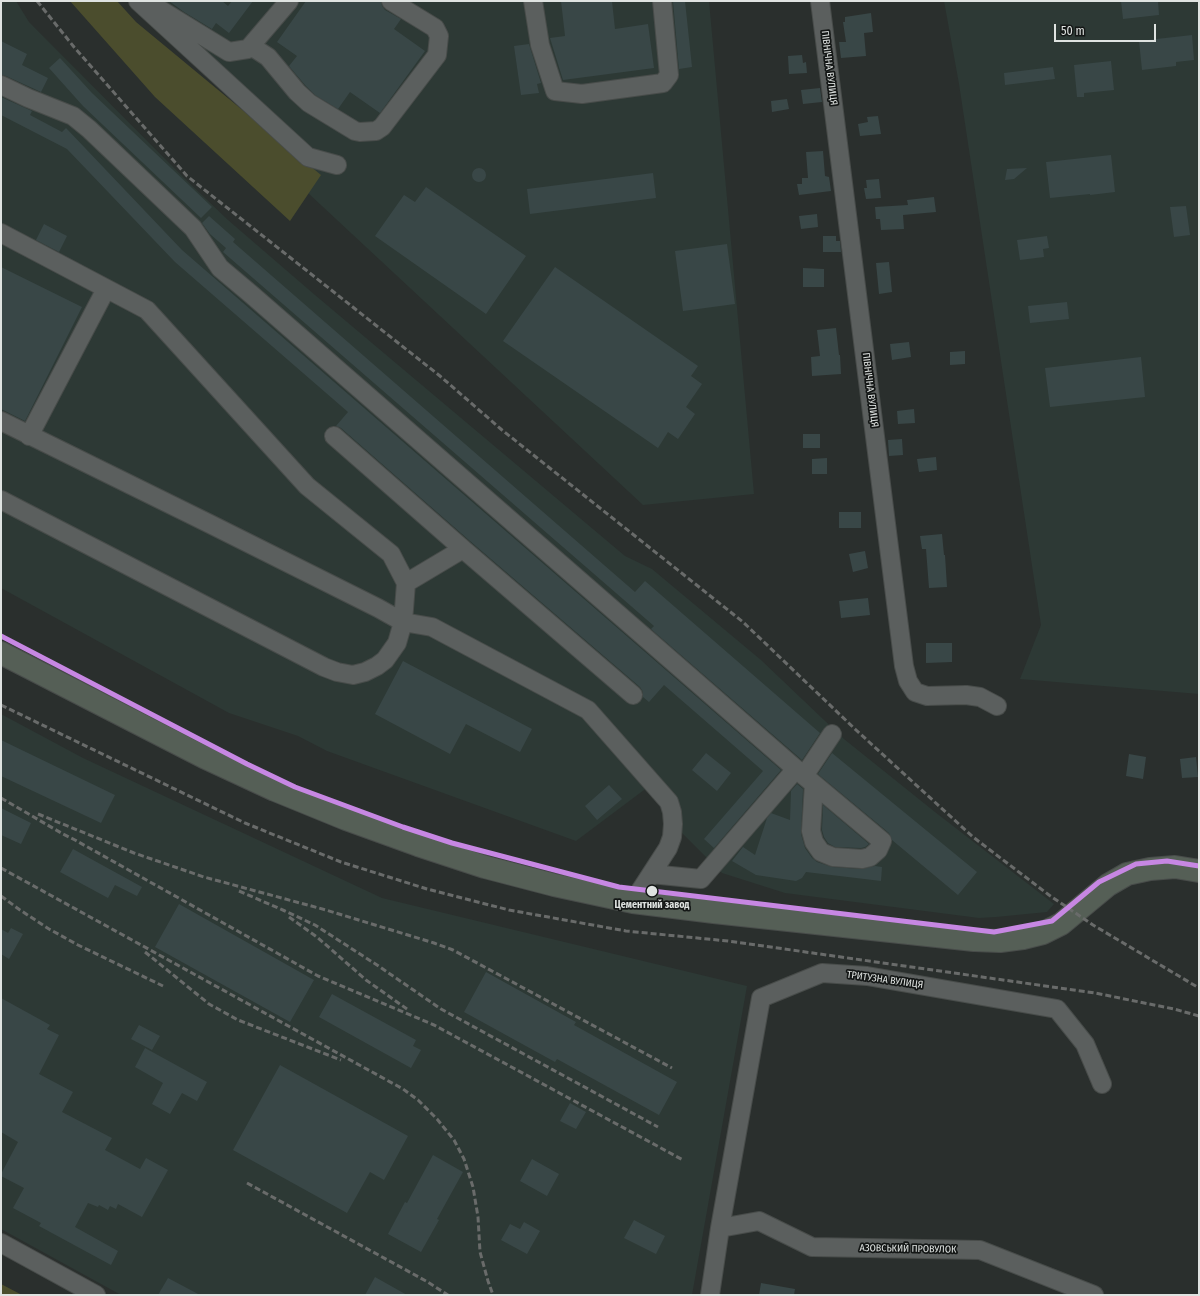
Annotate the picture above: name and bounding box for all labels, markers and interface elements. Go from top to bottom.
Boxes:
scale bar [1056,16,1158,42]
text: 50 m [1061,24,1085,38]
street label: ПІВНІЧНА ВУЛИЦЯ [818,30,840,106]
street label: ПІВНІЧНА ВУЛИЦЯ [859,352,881,428]
marker: Цементний завод [645,884,659,898]
place label: Цементний завод [615,899,689,911]
street label: ТРИТУЗНА ВУЛИЦЯ [846,969,924,991]
street label: АЗОВСЬКИЙ ПРОВУЛОК [860,1242,956,1256]

